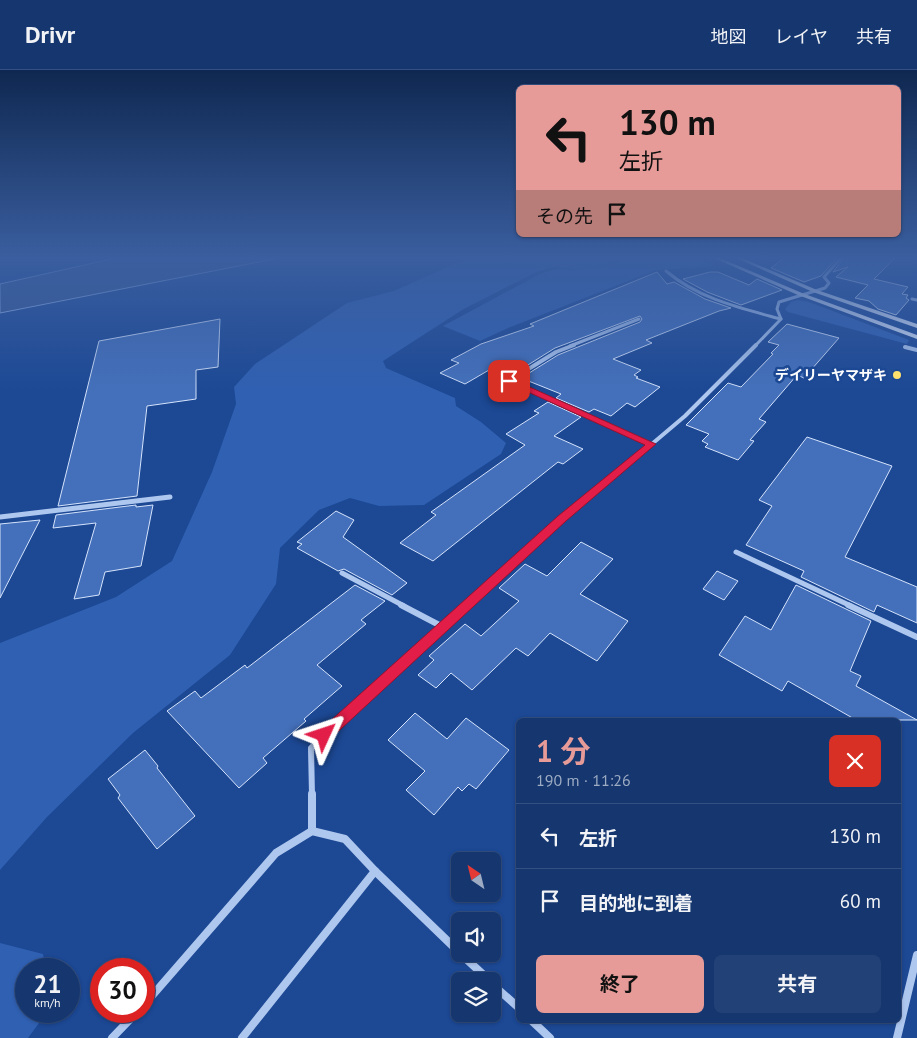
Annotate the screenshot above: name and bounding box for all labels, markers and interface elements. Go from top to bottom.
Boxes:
text: Drivr [25,19,75,50]
text: 地図 [711,25,747,48]
text: レイヤ [775,25,828,48]
text: 共有 [856,25,892,48]
text: 130 m [619,99,716,145]
icon: left [536,105,601,170]
text: 左折 [619,147,663,175]
icon: arrive [603,200,631,228]
text: その先 [536,204,593,228]
pin [488,360,530,402]
place label: デイリーヤマザキ [775,366,887,384]
icon: arrive [495,367,523,395]
marker: デイリーヤマザキ [891,369,903,381]
position arrow [297,708,349,760]
text: 1 分 [536,731,591,770]
button: close [829,735,881,787]
text: 190 m · 11:26 [536,770,631,790]
icon: left [536,822,564,850]
text: 130 m [829,824,881,848]
text: 左折 [579,826,617,850]
north arrow [451,852,501,902]
map controls [451,852,501,1022]
icon: arrive [536,887,564,915]
text: 60 m [840,889,881,913]
text: 目的地に到着 [579,891,693,915]
button: sound [451,912,501,962]
button: 終了 [536,955,704,1013]
button: 共有 [714,955,881,1013]
speed limit sign: 30 [90,958,155,1023]
text: 21 [33,968,62,1000]
button: layers [451,972,501,1022]
text: km/h [34,995,61,1010]

